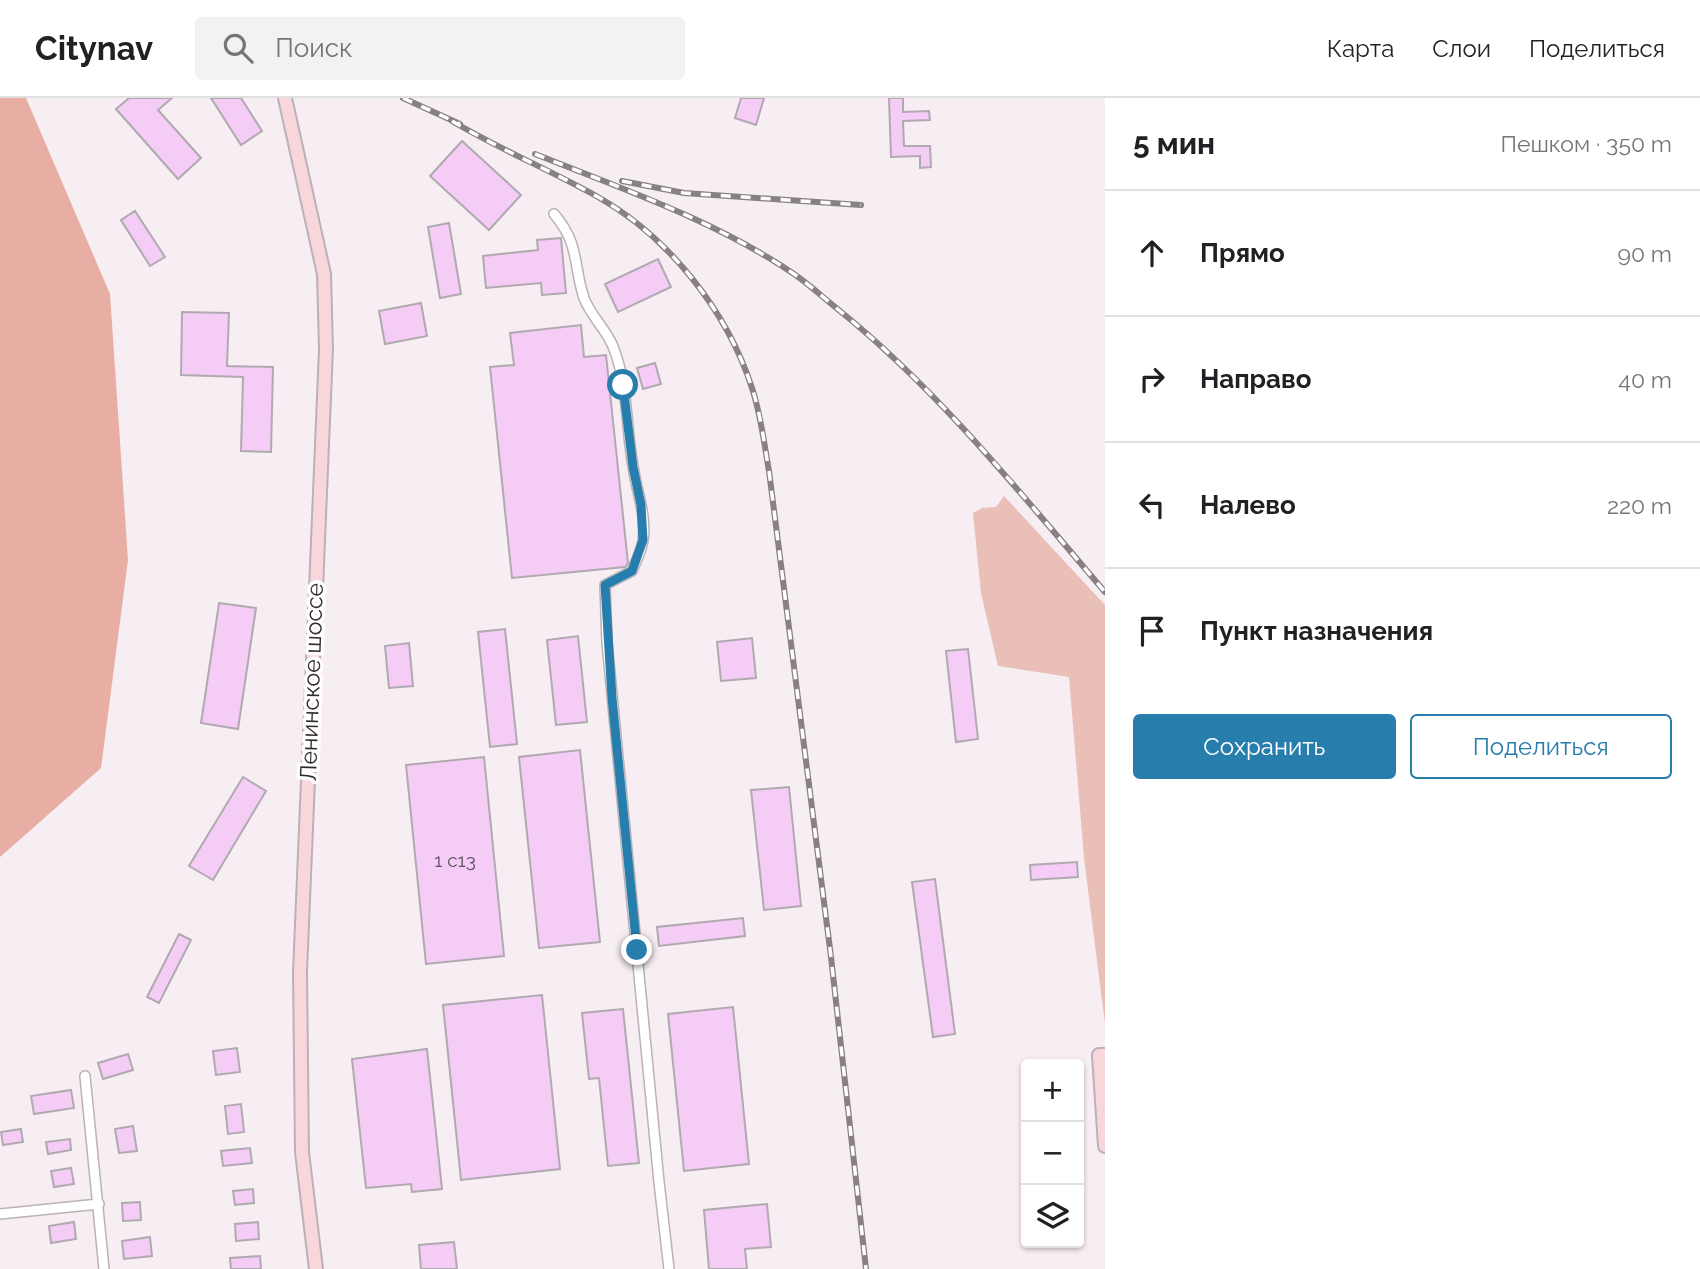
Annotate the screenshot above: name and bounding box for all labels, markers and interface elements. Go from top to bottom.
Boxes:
search box [195,17,685,80]
text: Citynav [35,29,153,68]
icon: search [219,29,257,67]
text: Поиск [275,33,352,63]
text: Карта [1327,34,1394,63]
text: Слои [1432,34,1491,63]
text: Поделиться [1529,34,1665,63]
text: 5 мин [1133,126,1215,161]
text: Пешком · 350 m [1501,130,1672,157]
icon: ahead [1133,234,1171,272]
text: Прямо [1200,238,1285,268]
text: 90 m [1617,240,1672,267]
icon: right [1133,360,1171,398]
text: Направо [1200,364,1311,394]
text: 40 m [1618,366,1672,393]
route start [607,369,638,400]
icon: left [1133,486,1171,524]
text: Налево [1200,490,1296,520]
text: 220 m [1607,492,1672,519]
street label: Ленинское шоссе [294,582,328,782]
icon: arrive [1133,612,1171,650]
text: Пункт назначения [1200,616,1433,646]
button: Сохранить [1133,714,1396,779]
button: Поделиться [1410,714,1672,779]
house number: 1 с13 [434,849,476,871]
route end [621,934,652,965]
map controls [1021,1059,1084,1248]
button: + [1021,1059,1084,1122]
button: − [1021,1122,1084,1185]
button: layers [1021,1185,1084,1248]

